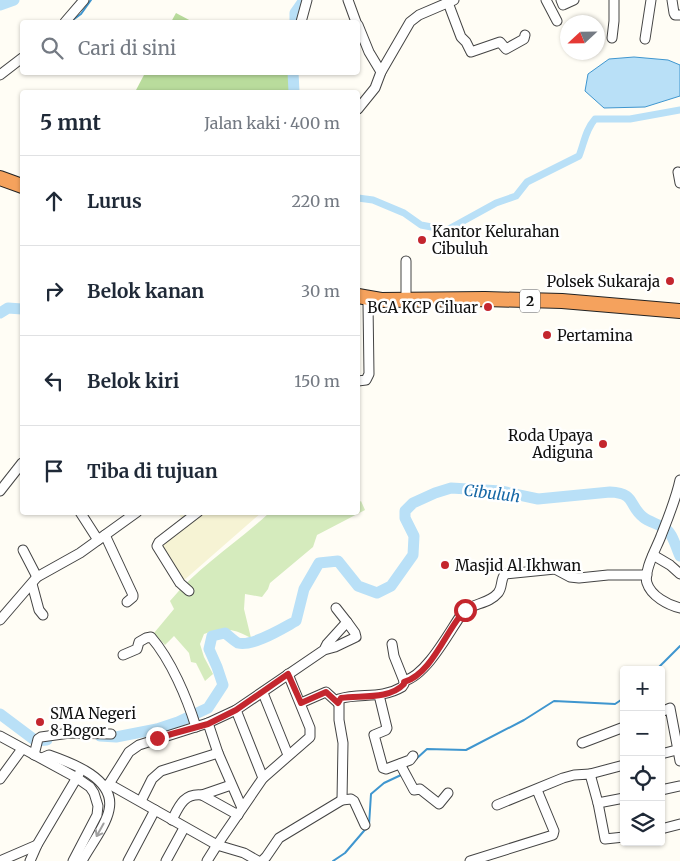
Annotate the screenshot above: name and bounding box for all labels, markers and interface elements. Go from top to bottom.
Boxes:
north arrow [560,15,605,60]
search box [20,20,360,75]
icon: search [38,34,66,62]
text: Cari di sini [78,36,176,60]
text: 5 mnt [40,109,101,136]
text: Jalan kaki · 400 m [204,113,340,133]
icon: ahead [40,187,68,215]
text: Lurus [87,189,142,213]
text: 220 m [292,191,340,211]
place label: Kantor Kelurahan Cibuluh [432,222,560,258]
marker: Kantor Kelurahan Cibuluh [416,234,428,246]
place label: Polsek Sukaraja [547,272,660,291]
marker: Polsek Sukaraja [664,275,676,287]
icon: right [40,277,68,305]
text: Belok kanan [87,279,204,303]
text: 30 m [301,281,340,301]
road number: 2 [520,290,540,312]
place label: BCA KCP Ciluar [367,298,478,317]
marker: BCA KCP Ciluar [482,301,494,313]
place label: Pertamina [557,326,633,345]
marker: Pertamina [541,329,553,341]
icon: left [40,367,68,395]
text: Belok kiri [87,369,179,393]
text: 150 m [294,371,340,391]
place label: Roda Upaya Adiguna [508,426,593,462]
marker: Roda Upaya Adiguna [597,438,609,450]
icon: arrive [40,457,68,485]
text: Tiba di tujuan [87,459,218,483]
water label: Cibuluh [463,480,521,506]
place label: Masjid Al Ikhwan [455,556,581,575]
marker: Masjid Al Ikhwan [439,559,451,571]
route start [454,599,477,622]
map controls [620,666,665,846]
button: + [620,666,665,711]
place label: SMA Negeri 8 Bogor [50,704,136,740]
button: − [620,711,665,756]
marker: SMA Negeri 8 Bogor [34,716,46,728]
route end [146,727,169,750]
button: locate [620,756,665,801]
button: layers [620,801,665,846]
one-way arrow [94,822,104,836]

